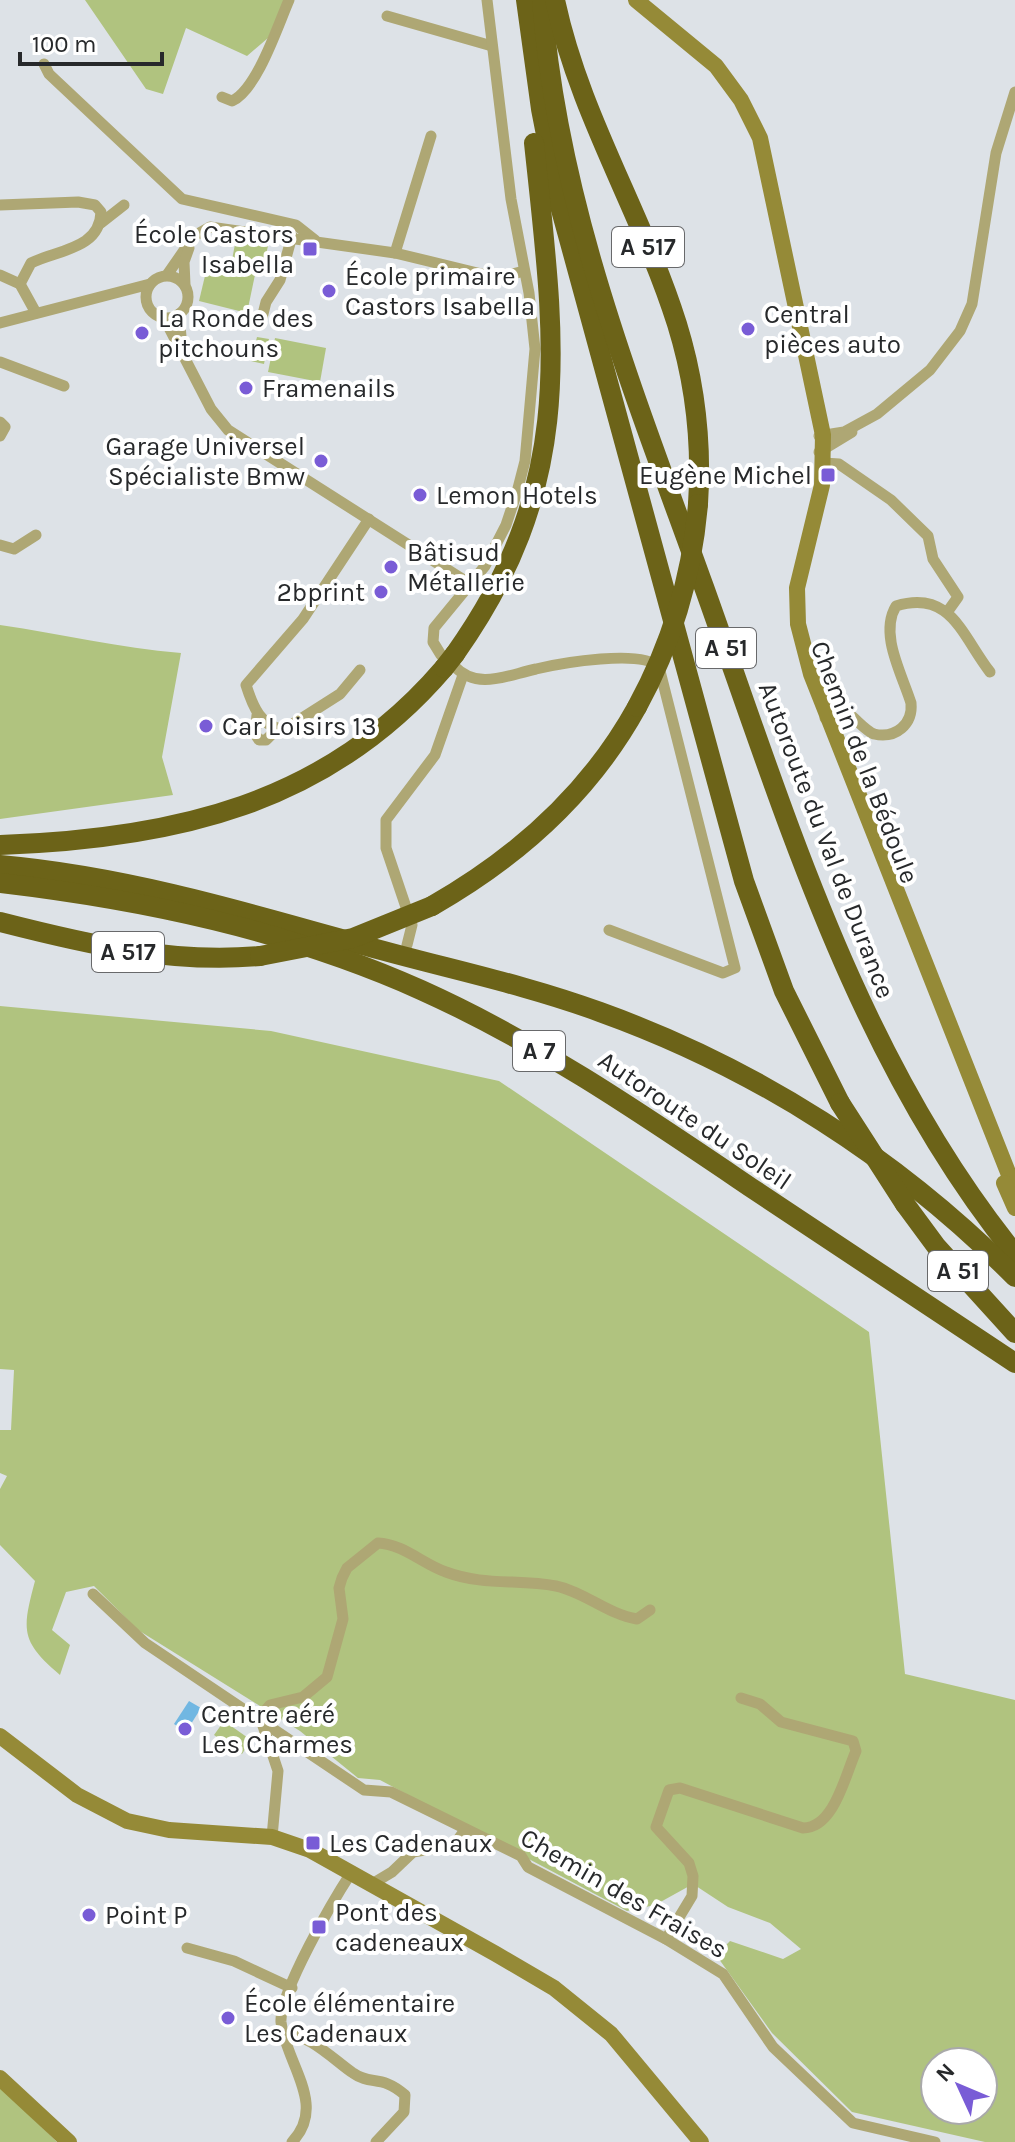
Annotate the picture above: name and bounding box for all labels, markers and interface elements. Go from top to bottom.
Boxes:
scale bar [20,16,162,66]
text: 100 m [32,30,97,58]
place label: École Castors Isabella [134,218,294,280]
road number: A 517 [612,227,684,267]
marker: École Castors Isabella [301,240,319,258]
place label: École primaire Castors Isabella [345,260,535,322]
marker: École primaire Castors Isabella [320,282,338,300]
place label: Central pièces auto [764,299,901,360]
place label: La Ronde des pitchouns [158,303,314,364]
marker: Central pièces auto [739,320,757,338]
marker: La Ronde des pitchouns [133,324,151,342]
place label: Framenails [262,373,396,404]
marker: Framenails [237,379,255,397]
place label: Garage Universel Spécialiste Bmw [106,431,305,492]
marker: Garage Universel Spécialiste Bmw [312,452,330,470]
place label: Eugène Michel [639,460,812,491]
marker: Eugène Michel [819,466,837,484]
place label: Lemon Hotels [436,480,598,511]
marker: Lemon Hotels [411,486,429,504]
place label: Bâtisud Métallerie [407,537,525,598]
marker: Bâtisud Métallerie [382,558,400,576]
place label: 2bprint [277,577,365,608]
marker: 2bprint [372,583,390,601]
road number: A 51 [696,628,756,668]
street label: Chemin de la Bédoule [804,637,925,888]
street label: Autoroute du Val de Durance [752,678,901,1003]
place label: Car Loisirs 13 [222,711,377,742]
marker: Car Loisirs 13 [197,717,215,735]
road number: A 517 [92,932,164,972]
road number: A 7 [513,1031,565,1071]
street label: Autoroute du Soleil [592,1044,797,1197]
road number: A 51 [928,1251,988,1291]
place label: Centre aéré Les Charmes [201,1699,353,1760]
marker: Centre aéré Les Charmes [176,1720,194,1738]
street label: Chemin des Fraises [515,1822,733,1965]
place label: Les Cadenaux [329,1828,492,1859]
marker: Les Cadenaux [304,1834,322,1852]
place label: Pont des cadeneaux [335,1897,464,1958]
place label: Point P [105,1900,187,1931]
marker: Point P [80,1906,98,1924]
marker: Pont des cadeneaux [310,1918,328,1936]
place label: École élémentaire Les Cadenaux [244,1987,455,2049]
marker: École élémentaire Les Cadenaux [219,2009,237,2027]
north arrow [919,2046,999,2126]
text: N [930,2058,960,2088]

